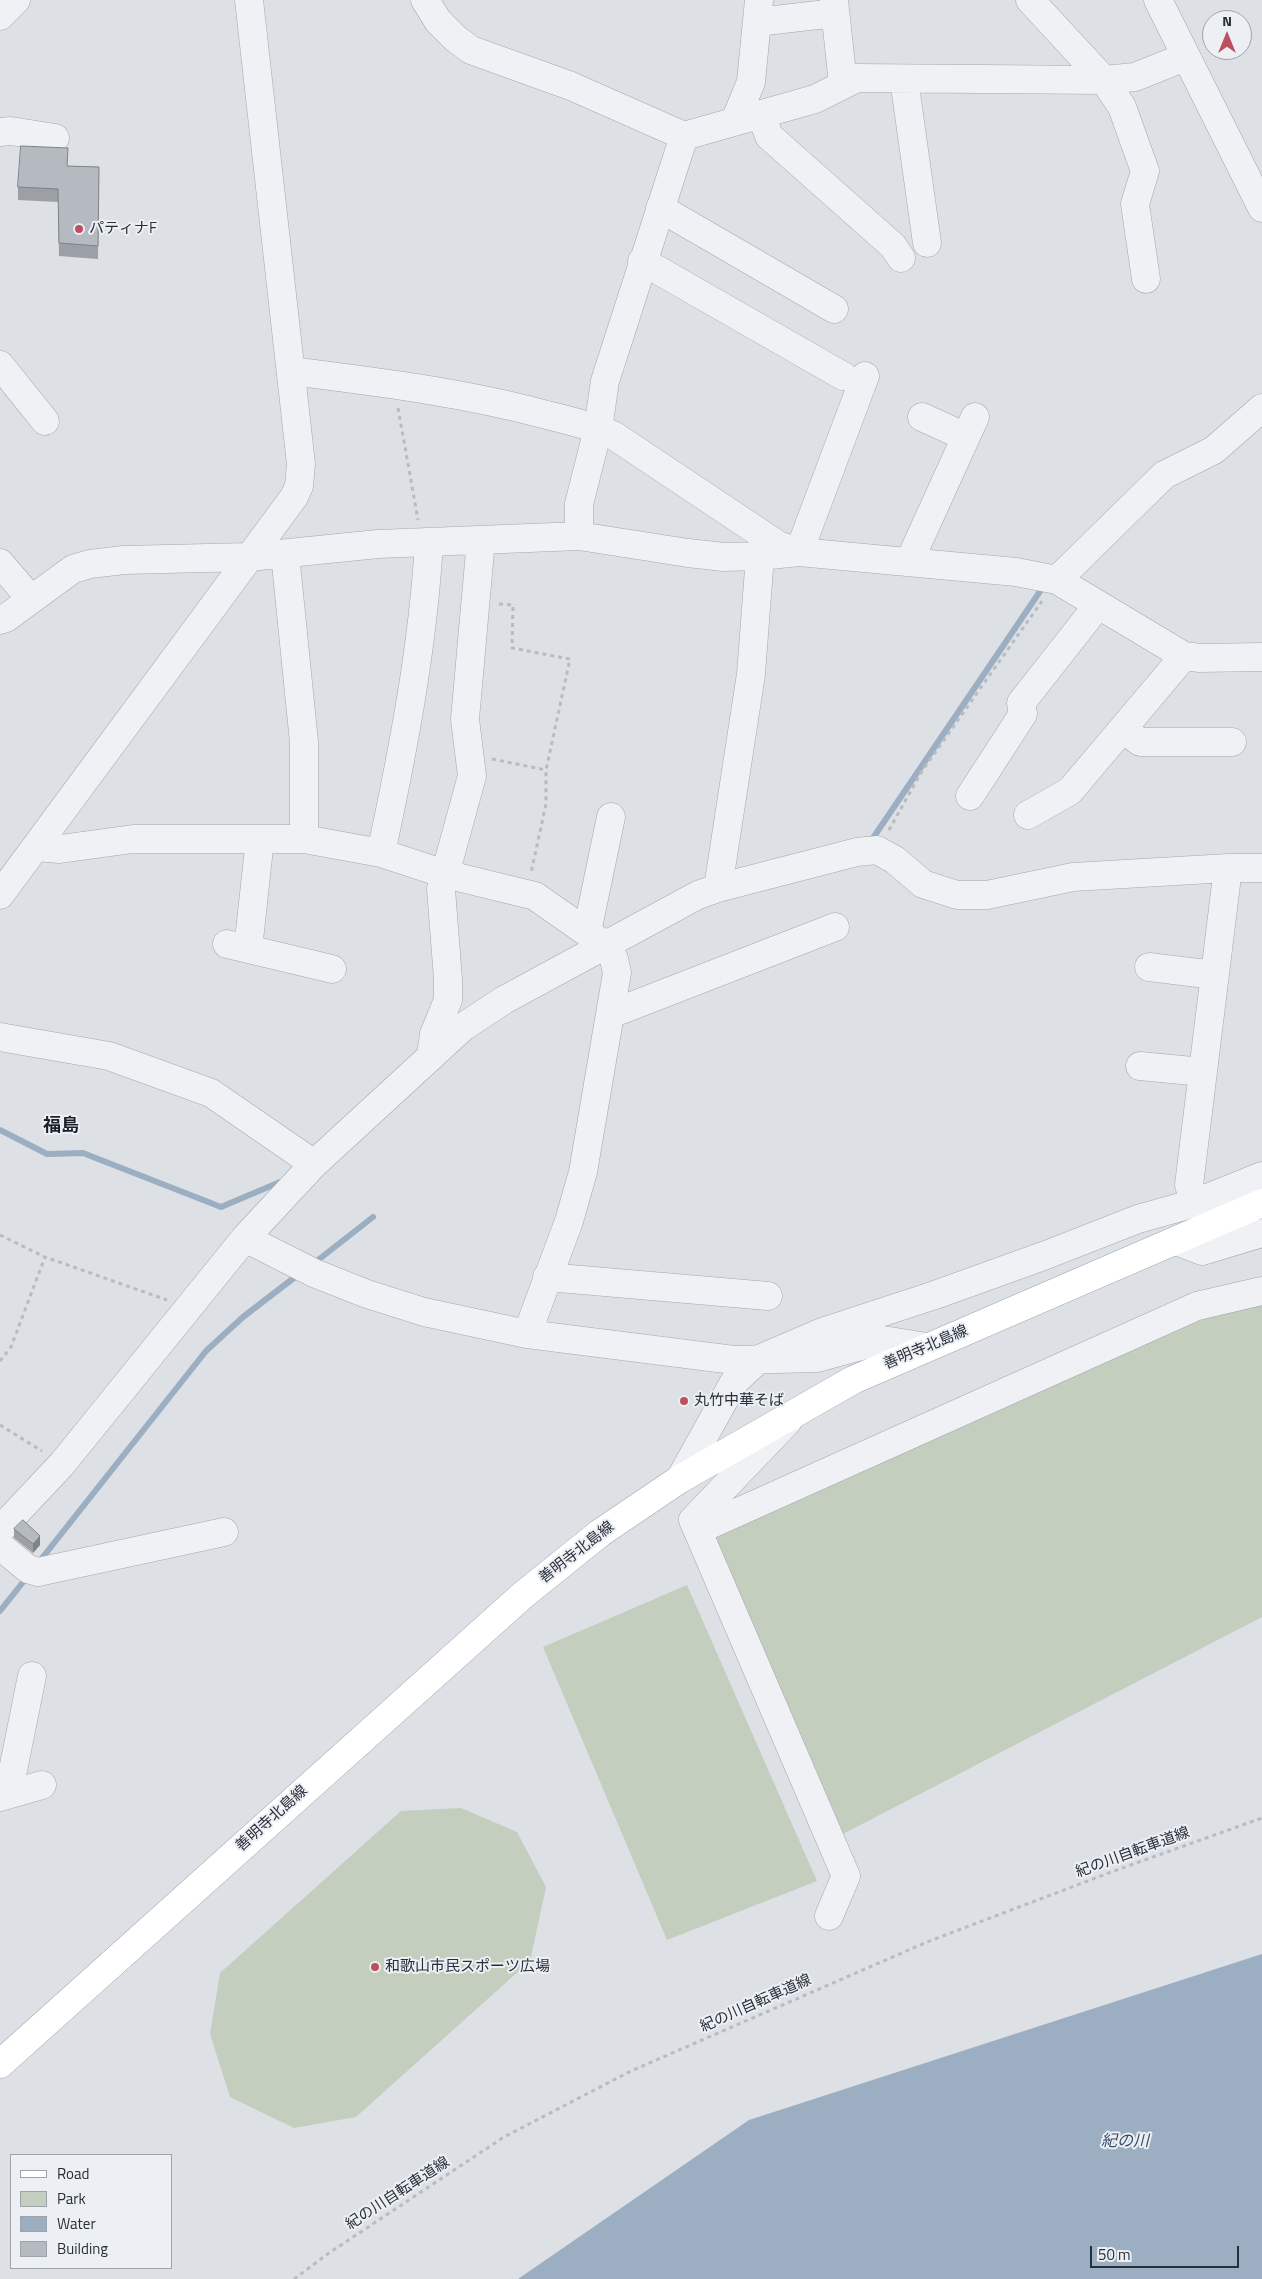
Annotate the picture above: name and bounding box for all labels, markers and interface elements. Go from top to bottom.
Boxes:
north arrow [1202,10,1252,60]
text: N [1222,10,1232,31]
place label: パティナF [89,220,157,238]
marker: パティナF [73,223,85,235]
district label: 福島 [43,1116,79,1138]
street label: 善明寺北島線 [881,1322,971,1374]
place label: 丸竹中華そば [694,1392,784,1410]
marker: 丸竹中華そば [678,1395,690,1407]
street label: 善明寺北島線 [536,1518,618,1588]
street label: 善明寺北島線 [233,1782,311,1856]
street label: 紀の川自転車道線 [1074,1824,1192,1882]
place label: 和歌山市民スポーツ広場 [385,1958,550,1976]
marker: 和歌山市民スポーツ広場 [369,1961,381,1973]
street label: 紀の川自転車道線 [698,1971,814,2037]
water label: 紀の川 [1101,2132,1149,2152]
legend [10,2154,172,2269]
street label: 紀の川自転車道線 [343,2154,453,2234]
text: Road [57,2162,89,2185]
text: Park [57,2187,86,2210]
text: Water [57,2212,96,2235]
scale bar [1092,2236,1241,2268]
text: Building [57,2237,108,2260]
text: 50 m [1098,2243,1131,2266]

